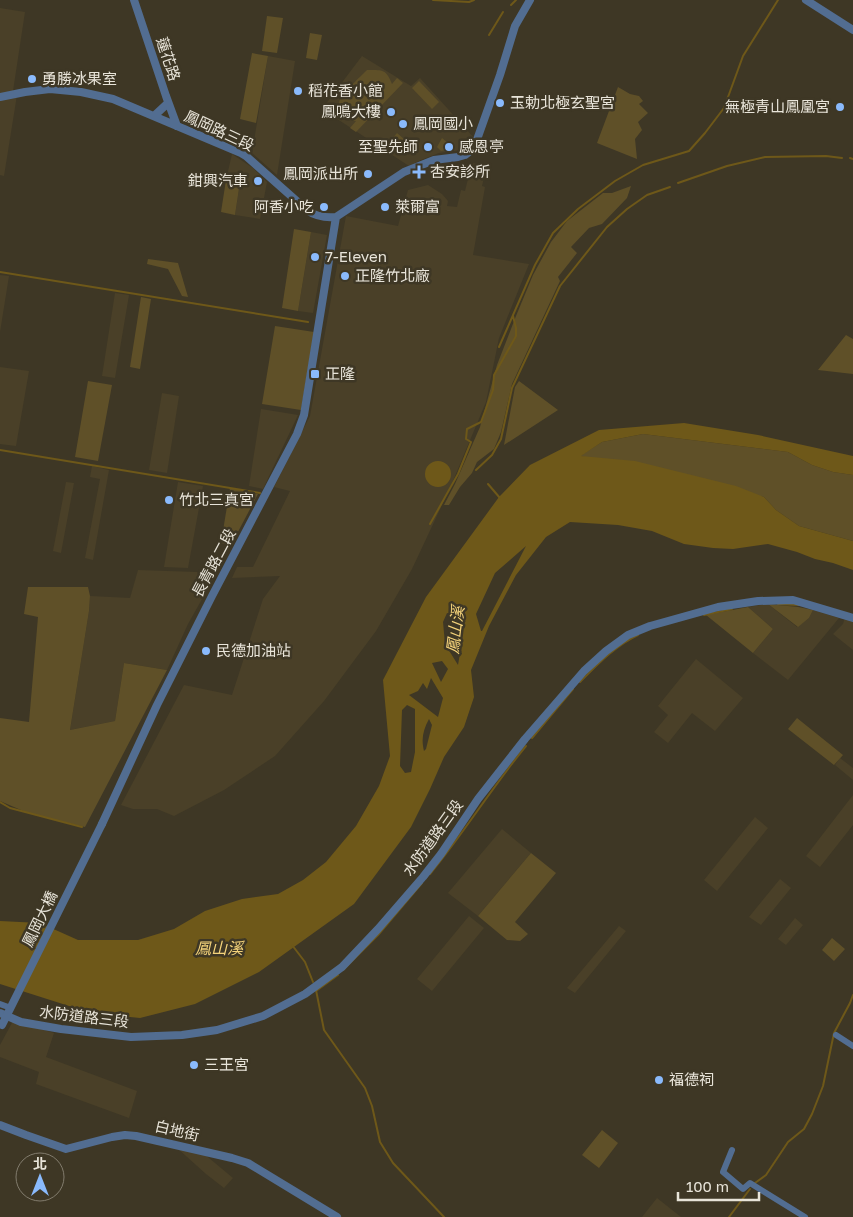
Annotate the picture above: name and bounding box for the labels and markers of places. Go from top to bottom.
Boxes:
place label: 勇勝冰果室 [42,69,117,87]
marker: 勇勝冰果室 [26,73,38,85]
place label: 稻花香小館 [308,81,383,99]
marker: 稻花香小館 [292,85,304,97]
place label: 玉勅北極玄聖宮 [510,93,615,111]
marker: 玉勅北極玄聖宮 [494,97,506,109]
place label: 無極青山鳳凰宮 [725,97,830,115]
marker: 無極青山鳳凰宮 [834,101,846,113]
place label: 鳳鳴大樓 [321,102,381,120]
marker: 鳳鳴大樓 [385,106,397,118]
place label: 鳳岡國小 [413,114,473,132]
marker: 鳳岡國小 [397,118,409,130]
place label: 至聖先師 [358,137,418,155]
place label: 感恩亭 [459,137,504,155]
marker: 至聖先師 [422,141,434,153]
marker: 感恩亭 [443,141,455,153]
place label: 杏安診所 [430,162,490,180]
place label: 鳳岡派出所 [283,164,358,182]
marker: 杏安診所 [412,165,426,179]
marker: 鳳岡派出所 [362,168,374,180]
place label: 鉗興汽車 [188,171,248,189]
marker: 鉗興汽車 [252,175,264,187]
place label: 阿香小吃 [254,197,314,215]
place label: 萊爾富 [395,197,440,215]
marker: 阿香小吃 [318,201,330,213]
marker: 萊爾富 [379,201,391,213]
place label: 7-Eleven [325,247,387,265]
marker: 7-Eleven [309,251,321,263]
place label: 正隆竹北廠 [355,266,430,284]
marker: 正隆竹北廠 [339,270,351,282]
place label: 正隆 [325,364,355,382]
marker: 正隆 [309,368,321,380]
place label: 竹北三真宮 [179,490,254,508]
marker: 竹北三真宮 [163,494,175,506]
place label: 民德加油站 [216,641,291,659]
marker: 民德加油站 [200,645,212,657]
place label: 三王宮 [204,1055,249,1073]
marker: 三王宮 [188,1059,200,1071]
place label: 福德祠 [669,1070,714,1088]
marker: 福德祠 [653,1074,665,1086]

